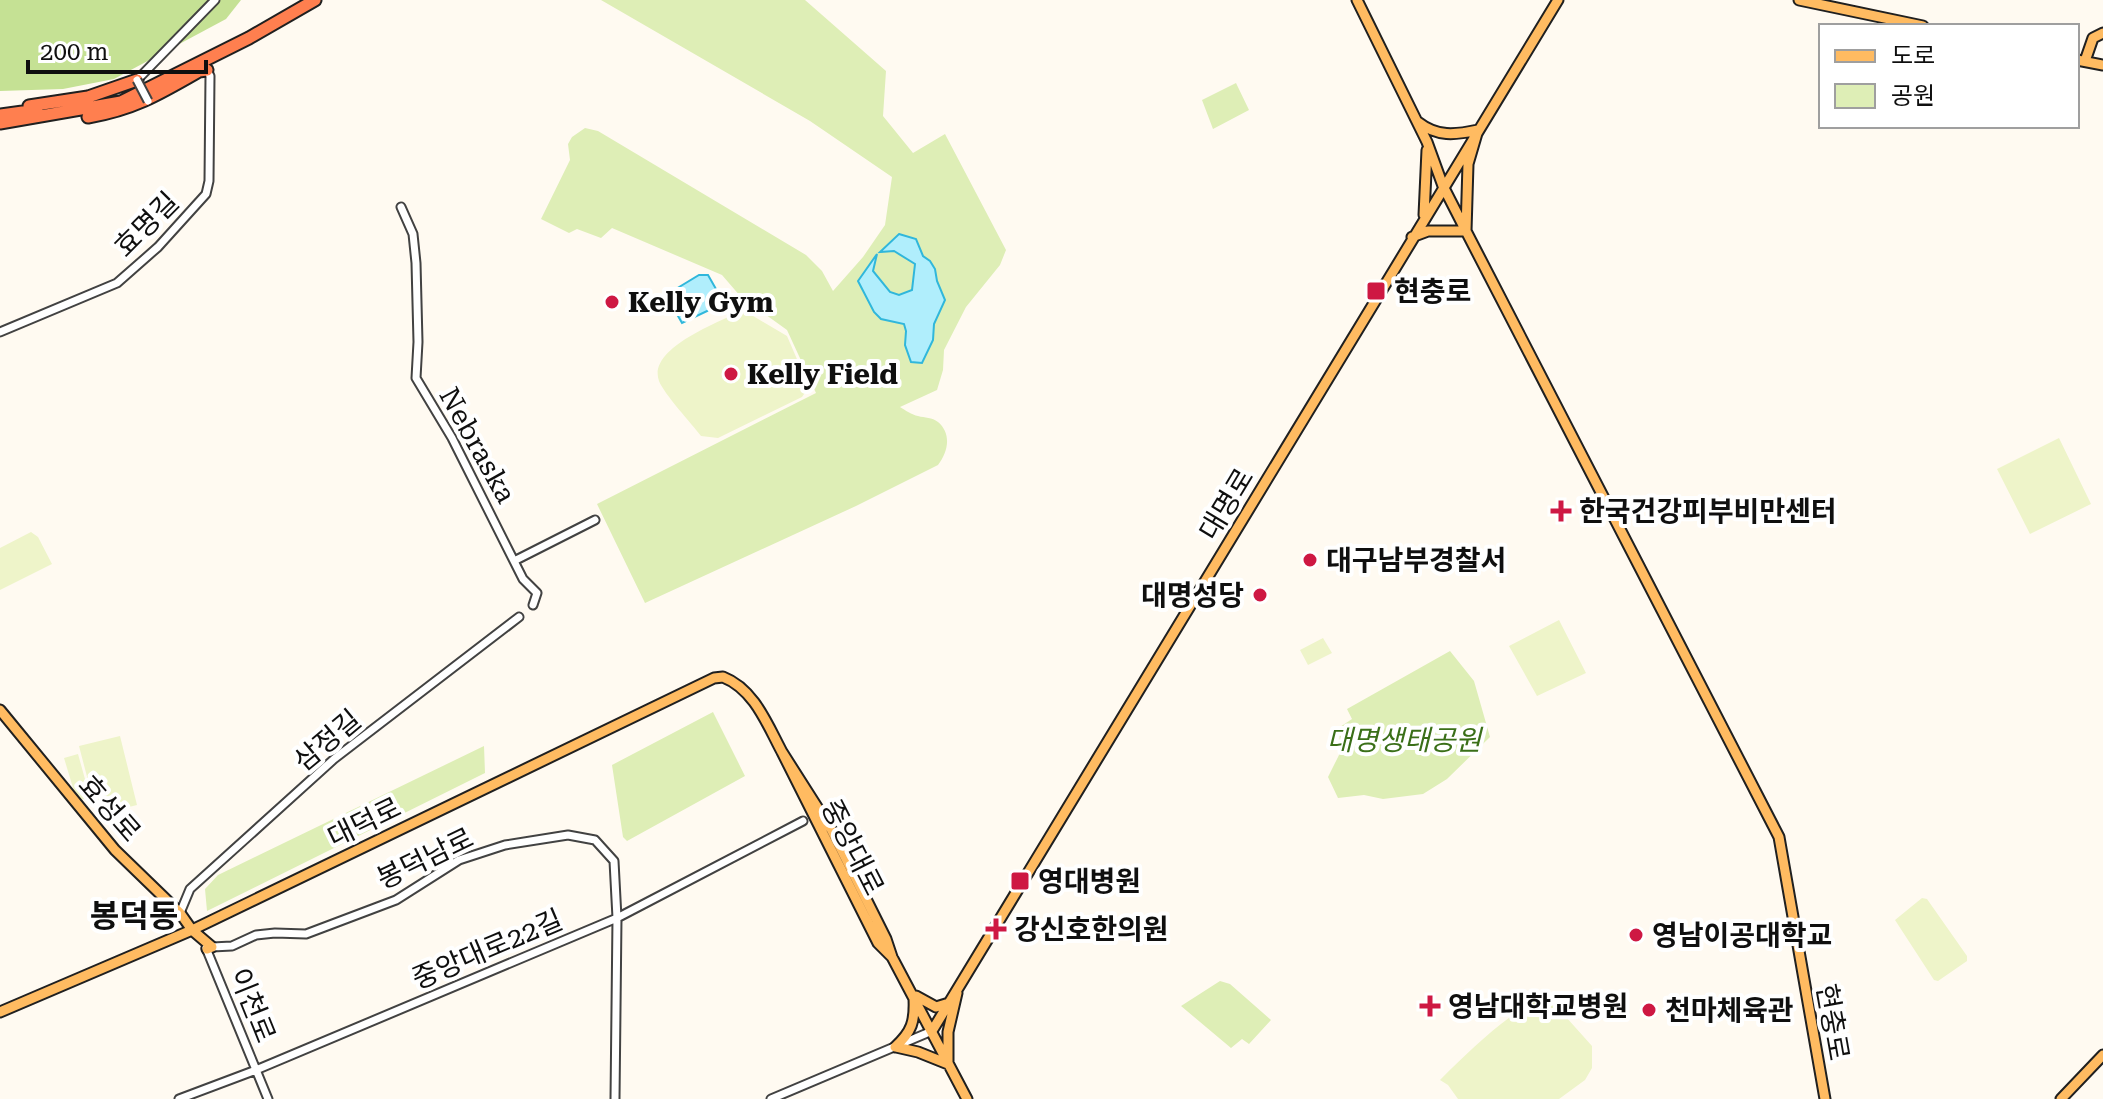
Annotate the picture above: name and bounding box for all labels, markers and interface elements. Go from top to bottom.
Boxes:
scale bar [28,24,206,74]
legend [1819,24,2079,128]
text: 200 m [40,38,108,66]
text: 도로 [1891,42,1935,70]
text: 공원 [1891,82,1935,110]
street label: 효명길 [107,185,185,263]
place label: 현충로 [1394,275,1471,308]
marker: 현충로 [1365,280,1387,302]
place label: Kelly Gym [628,286,774,319]
marker: Kelly Gym [603,293,621,311]
place label: Kelly Field [747,358,898,391]
marker: Kelly Field [722,365,740,383]
street label: Nebraska [432,382,523,509]
street label: 대명로 [1192,463,1260,546]
place label: 한국건강피부비만센터 [1579,495,1837,528]
marker: 한국건강피부비만센터 [1550,500,1572,522]
place label: 대구남부경찰서 [1326,544,1506,577]
marker: 대구남부경찰서 [1301,551,1319,569]
place label: 대명성당 [1141,579,1244,612]
marker: 대명성당 [1251,586,1269,604]
street label: 삼정길 [287,703,368,778]
park label: 대명생태공원 [1327,724,1484,757]
street label: 효성로 [72,768,147,848]
street label: 대덕로 [322,791,406,854]
street label: 중앙대로 [814,794,891,901]
street label: 봉덕남로 [372,821,479,896]
place label: 영대병원 [1038,865,1141,898]
marker: 영대병원 [1009,870,1031,892]
district label: 봉덕동 [90,897,178,935]
street label: 중앙대로22길 [407,903,567,996]
place label: 강신호한의원 [1014,913,1169,946]
marker: 강신호한의원 [985,918,1007,940]
place label: 영남이공대학교 [1652,919,1832,952]
marker: 영남이공대학교 [1627,926,1645,944]
street label: 이천로 [223,963,282,1047]
street label: 현충로 [1810,981,1855,1063]
place label: 영남대학교병원 [1448,990,1628,1023]
place label: 천마체육관 [1665,994,1794,1027]
marker: 영남대학교병원 [1419,995,1441,1017]
marker: 천마체육관 [1640,1001,1658,1019]

